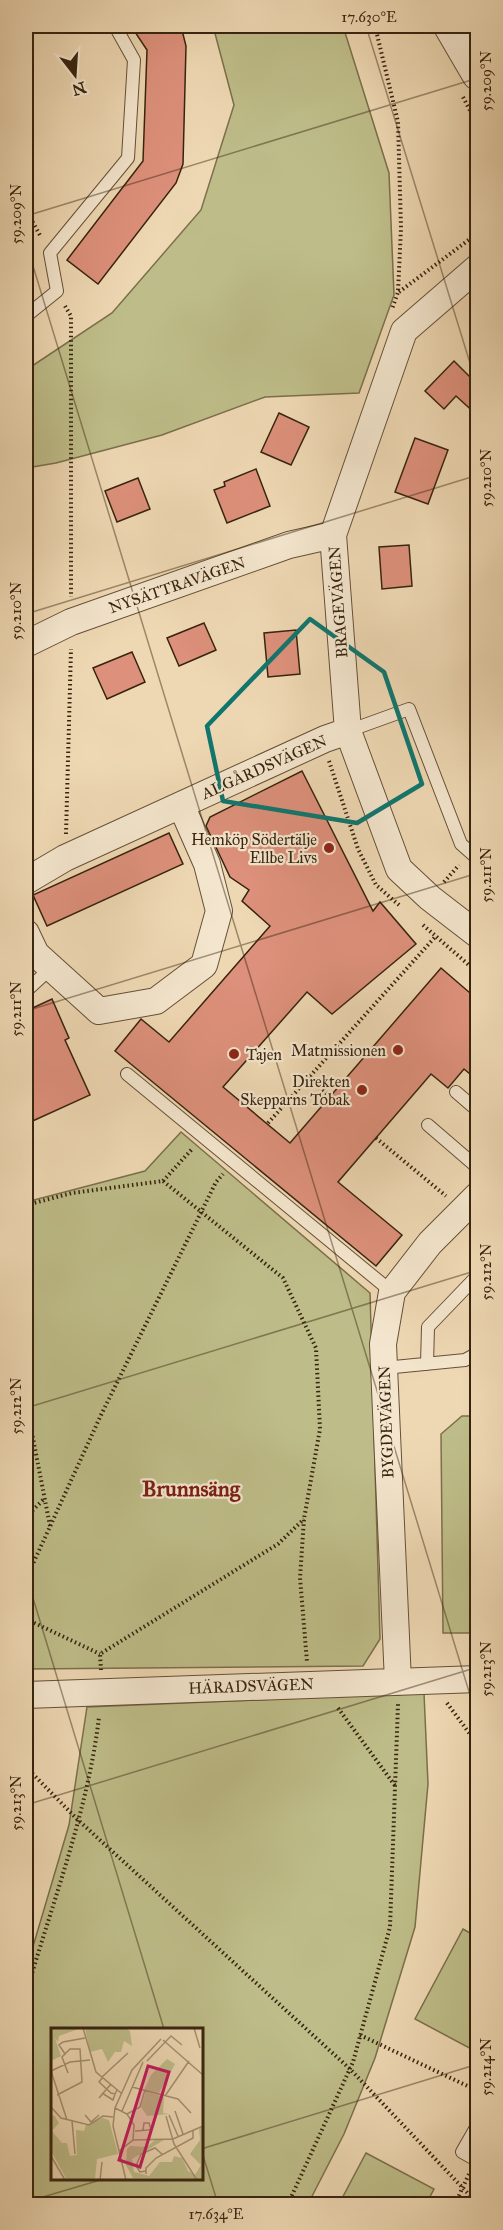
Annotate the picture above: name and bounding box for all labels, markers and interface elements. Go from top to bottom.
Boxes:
text: 17.630°E [341,8,397,26]
north arrow [45,45,105,105]
text: 59.209°N [477,50,495,111]
text: N [70,78,89,100]
text: 59.209°N [7,183,25,244]
text: 59.210°N [477,449,495,507]
street label: BRAGEVÄGEN [324,545,351,659]
street label: NYSÄTTRAVÄGEN [106,552,248,617]
text: 59.210°N [7,582,25,640]
street label: ALGÅRDSVÄGEN [197,730,330,804]
place label: Hemköp Södertälje Ellbe Livs [191,830,317,867]
marker: Hemköp Södertälje Ellbe Livs [322,841,336,855]
text: 59.211°N [477,847,495,903]
text: 59.211°N [7,981,25,1037]
place label: Matmissionen [291,1041,386,1060]
marker: Matmissionen [391,1043,405,1057]
place label: Tajen [246,1045,282,1064]
marker: Tajen [227,1047,241,1061]
place label: Direkten Skepparns Tobak [240,1072,351,1109]
marker: Direkten Skepparns Tobak [355,1083,369,1097]
text: 59.212°N [477,1243,495,1301]
street label: BYGDEVÄGEN [374,1365,397,1479]
text: 59.212°N [7,1377,25,1435]
district label: Brunnsäng [142,1475,241,1502]
text: 59.213°N [477,1641,495,1697]
street label: HÄRADSVÄGEN [188,1673,315,1698]
text: 59.213°N [7,1775,25,1831]
inset map [51,2028,202,2179]
text: 59.214°N [477,2038,495,2096]
text: 17.634°E [188,2205,244,2223]

